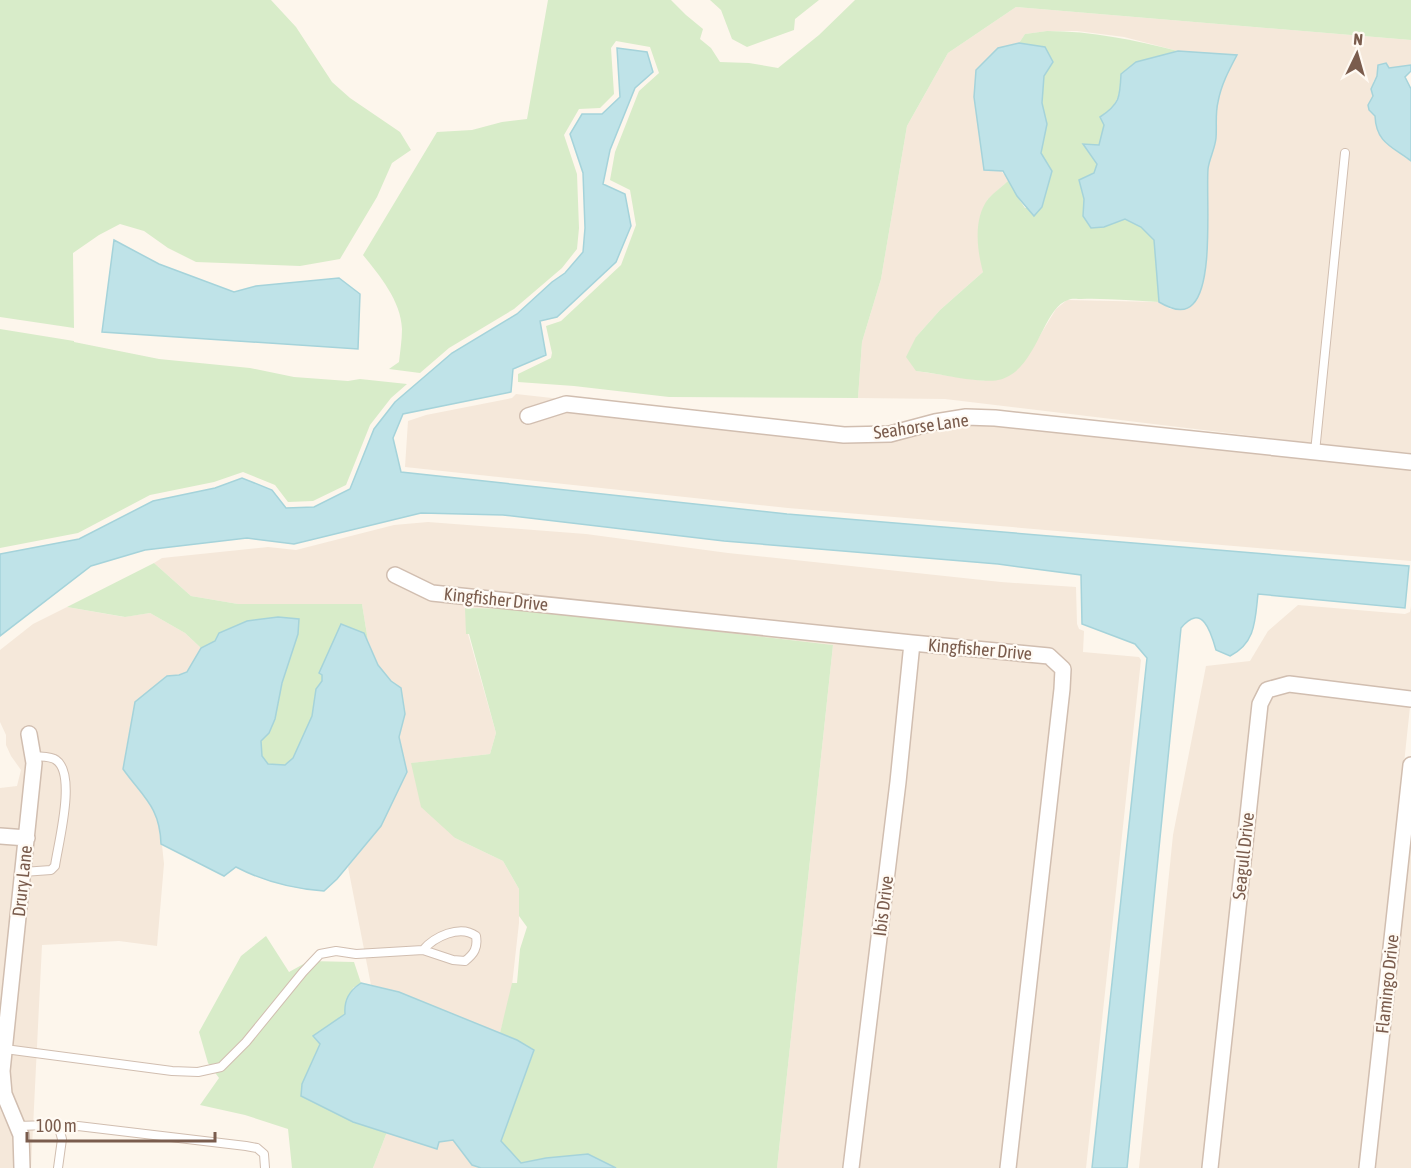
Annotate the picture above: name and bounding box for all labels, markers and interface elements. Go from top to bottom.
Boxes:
north arrow [1327,24,1387,84]
text: N [1353,30,1364,48]
street label: Seahorse Lane [872,409,970,443]
street label: Kingfisher Drive [443,583,549,615]
street label: Kingfisher Drive [927,634,1033,664]
street label: Seagull Drive [1228,811,1258,901]
street label: Drury Lane [8,844,36,918]
street label: Ibis Drive [869,874,897,938]
street label: Flamingo Drive [1371,933,1403,1035]
scale bar [27,1105,214,1143]
text: 100 m [36,1115,77,1136]

